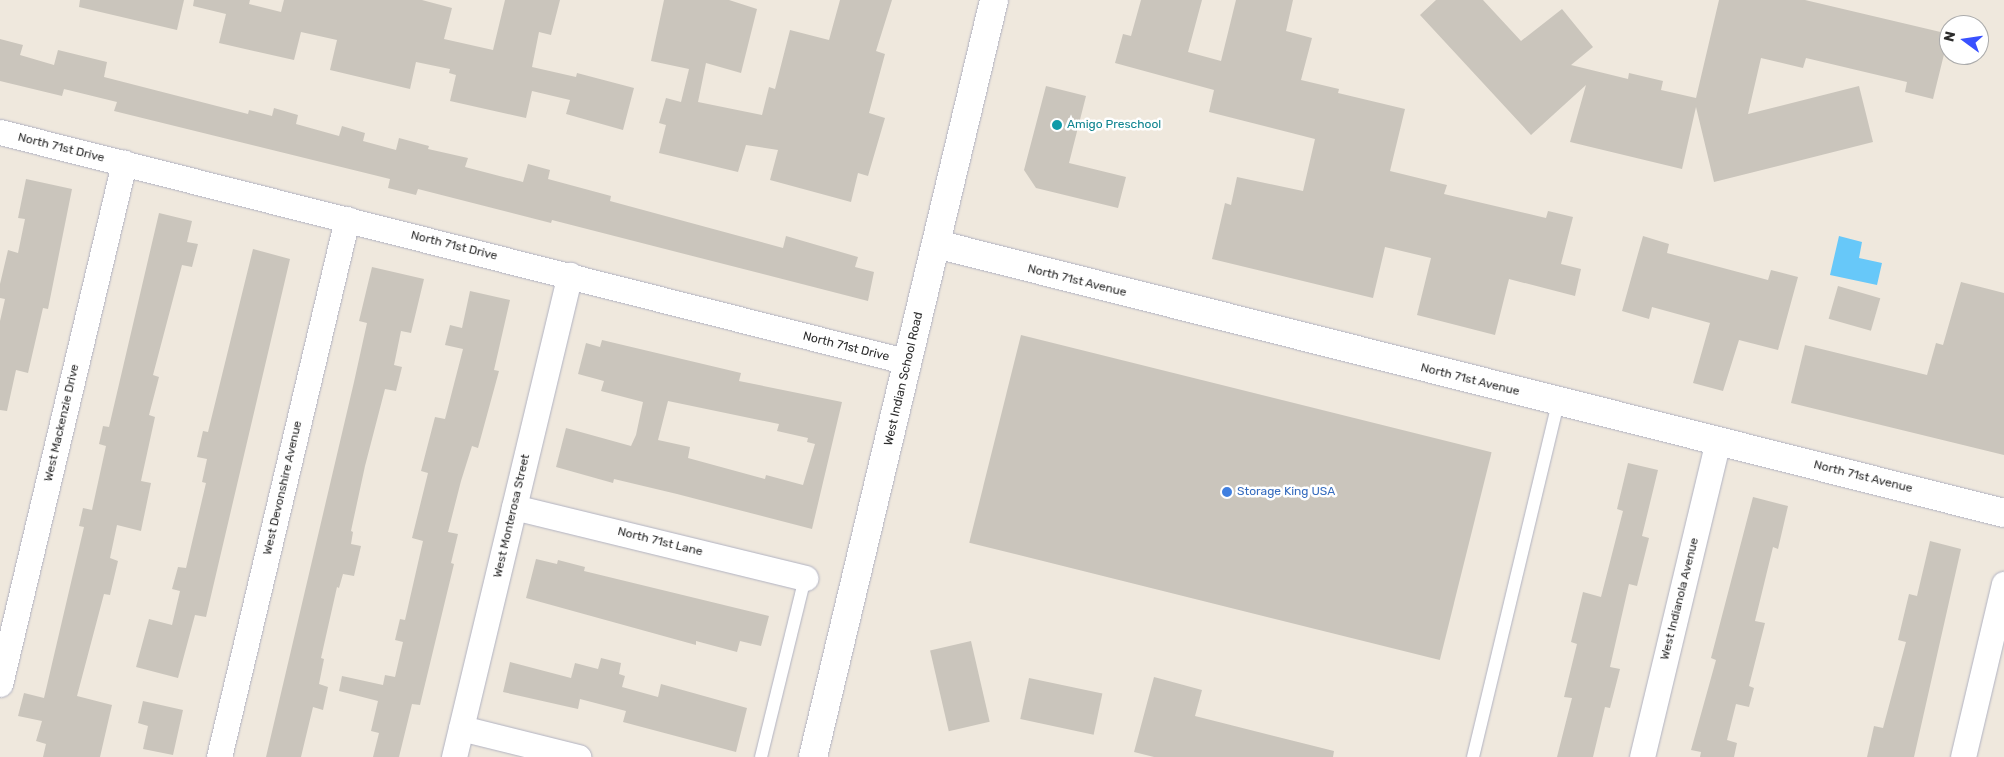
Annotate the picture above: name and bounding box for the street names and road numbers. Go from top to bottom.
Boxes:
street label: North 71st Drive [16,130,106,166]
street label: North 71st Drive [409,228,499,264]
street label: North 71st Avenue [1026,262,1128,300]
street label: West Indian School Road [882,311,926,447]
street label: North 71st Drive [801,329,891,365]
street label: North 71st Avenue [1419,361,1521,399]
street label: West Mackenzie Drive [41,363,83,483]
street label: West Devonshire Avenue [261,419,305,557]
street label: West Monterosa Street [491,453,533,579]
street label: North 71st Avenue [1812,458,1914,496]
street label: North 71st Lane [616,524,704,560]
street label: West Indianola Avenue [1658,536,1702,662]

